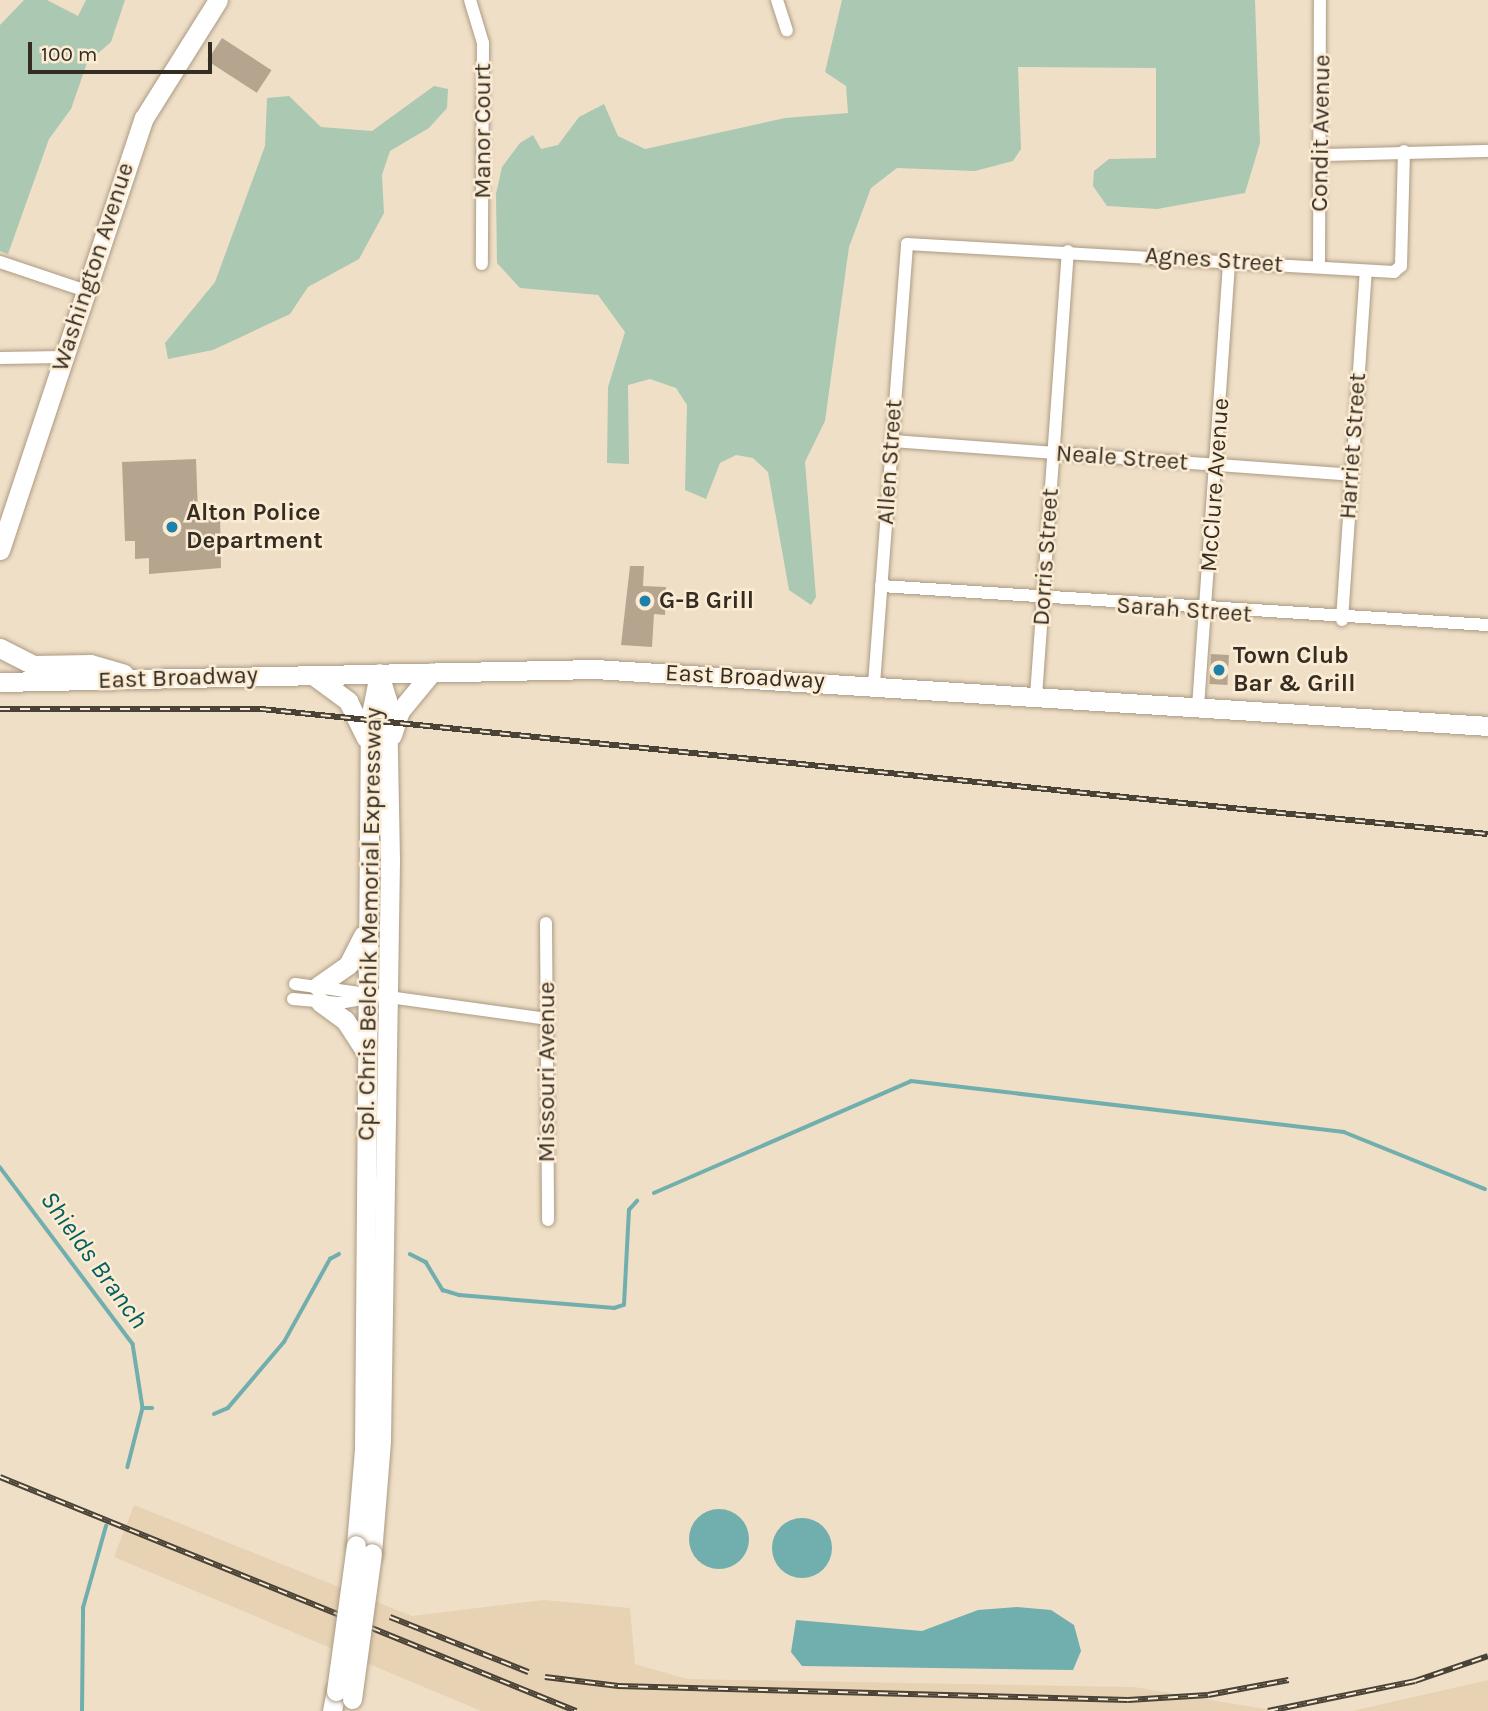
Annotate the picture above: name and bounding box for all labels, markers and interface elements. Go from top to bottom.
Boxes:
scale bar [32,28,215,72]
text: 100 m [41,42,98,66]
street label: Condit Avenue [1305,54,1337,212]
street label: Manor Court [469,63,497,199]
street label: Washington Avenue [46,159,140,375]
street label: Agnes Street [1144,241,1284,279]
street label: Harriet Street [1334,372,1372,520]
street label: McClure Avenue [1195,397,1235,573]
street label: Allen Street [871,398,909,526]
street label: Neale Street [1055,439,1189,477]
street label: Dorris Street [1027,487,1065,627]
place label: Alton Police Department [186,499,323,555]
marker: Alton Police Department [164,519,180,535]
place label: G-B Grill [659,587,754,615]
street label: Sarah Street [1115,591,1253,629]
marker: G-B Grill [637,593,653,609]
place label: Town Club Bar & Grill [1233,642,1355,698]
street label: East Broadway [664,658,826,696]
street label: East Broadway [98,661,258,695]
marker: Town Club Bar & Grill [1211,662,1227,678]
street label: Cpl. Chris Belchik Memorial Expressway [352,707,388,1141]
street label: Missouri Avenue [533,982,561,1162]
water label: Shields Branch [34,1185,154,1335]

